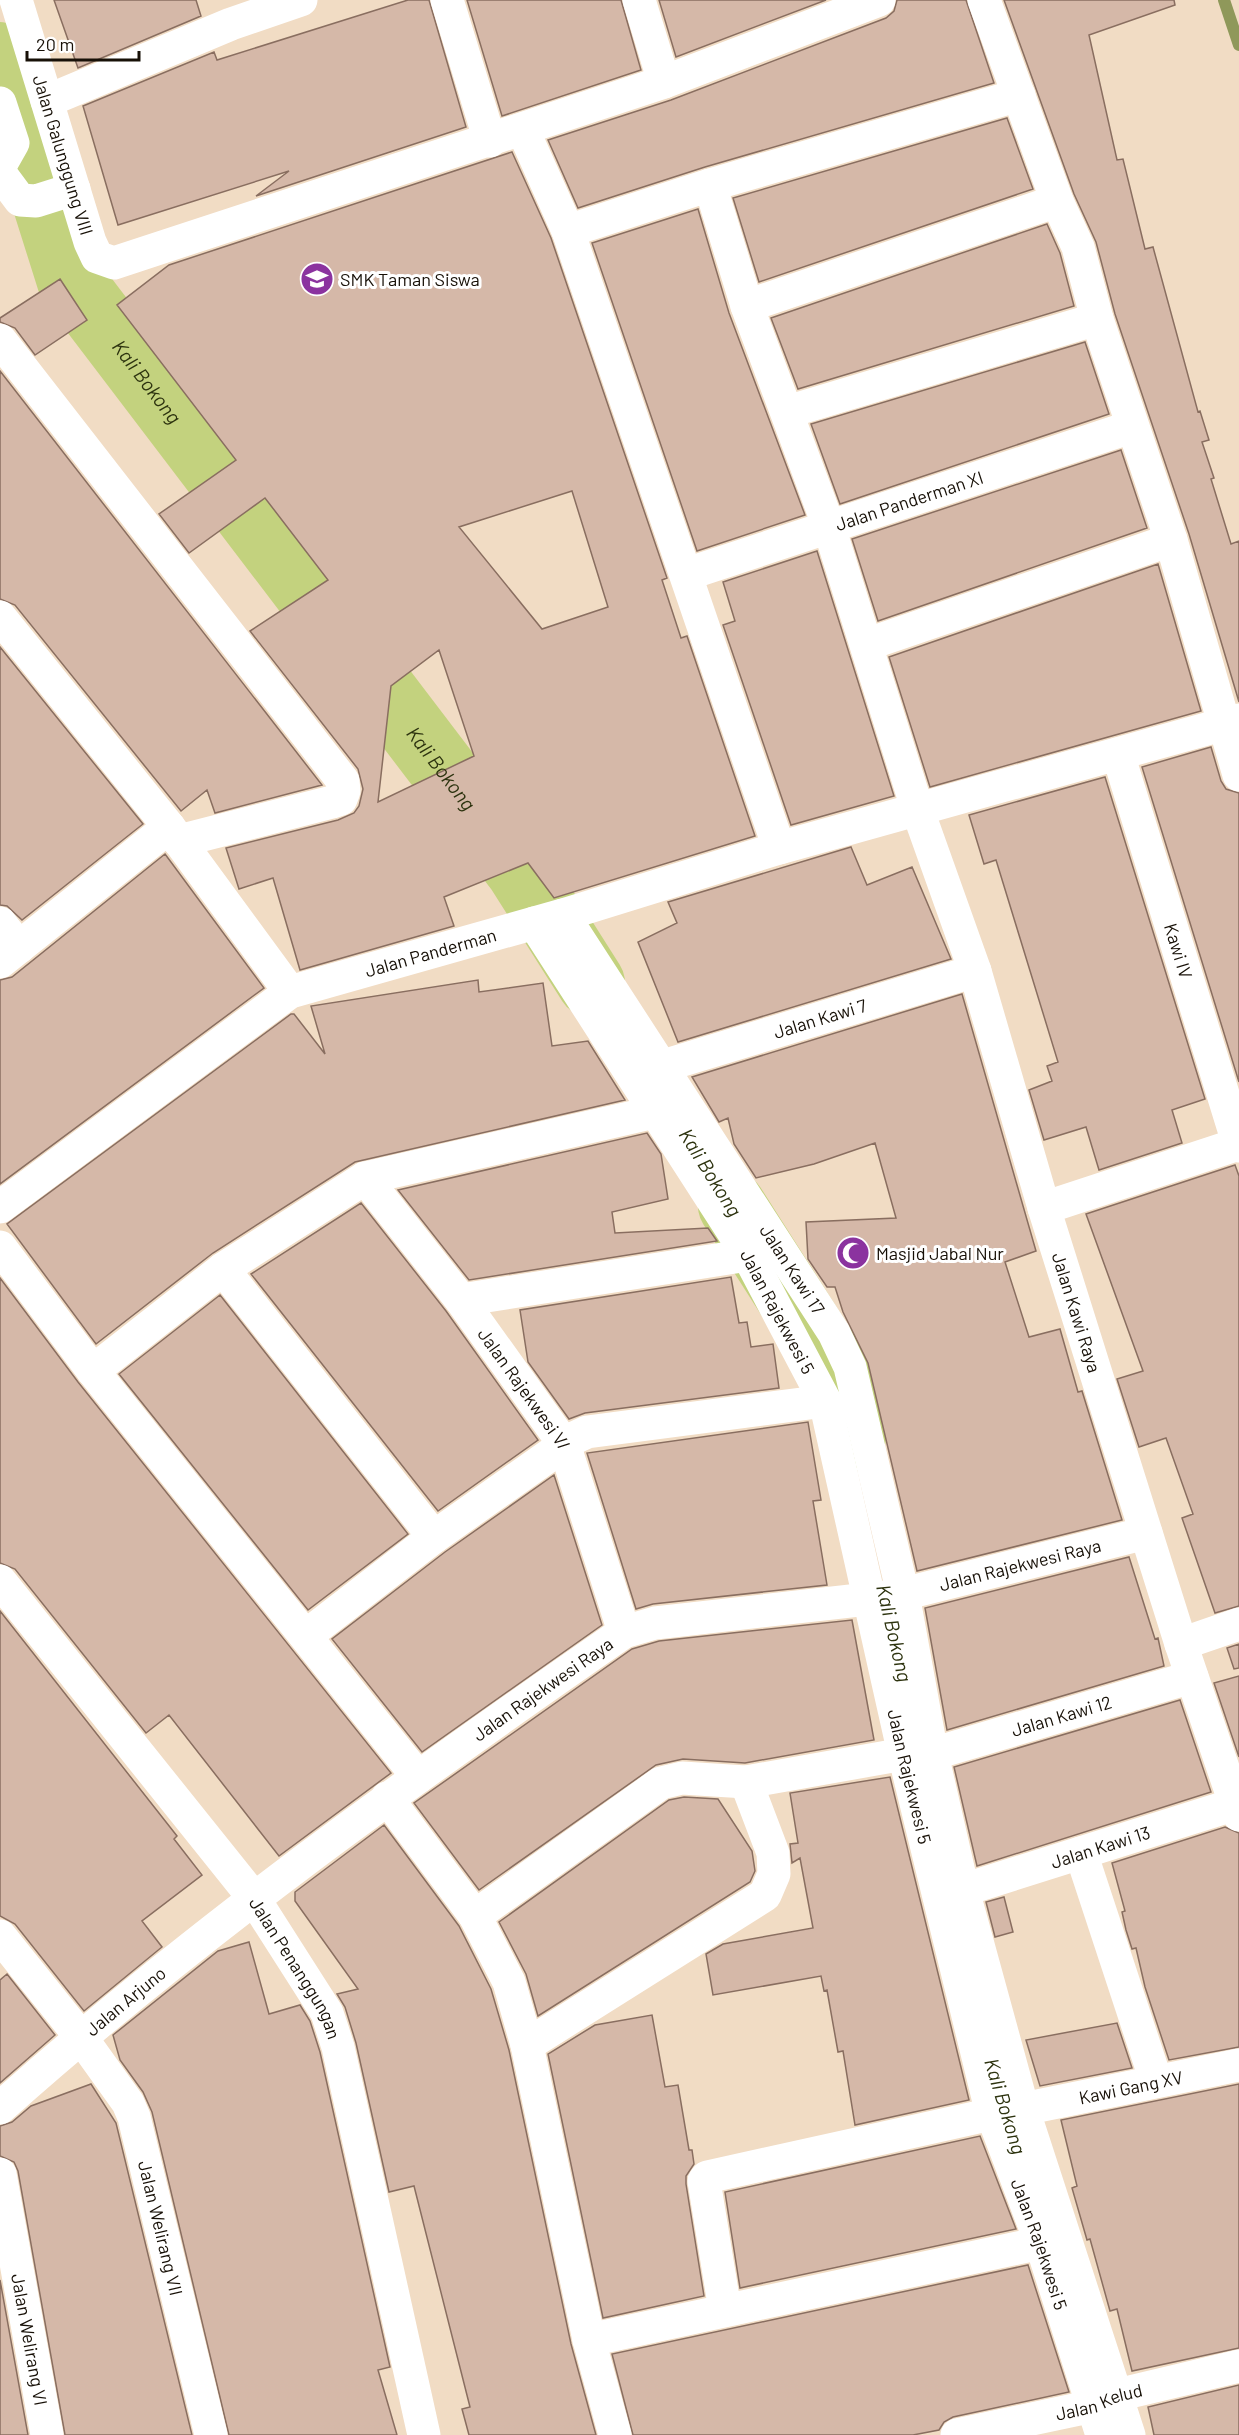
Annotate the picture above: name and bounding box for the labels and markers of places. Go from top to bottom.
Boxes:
school or university icon: SMK Taman Siswa [299,261,335,297]
place label: SMK Taman Siswa [340,268,480,290]
mosque icon: Masjid Jabal Nur [835,1235,871,1271]
place label: Masjid Jabal Nur [876,1242,1004,1264]

